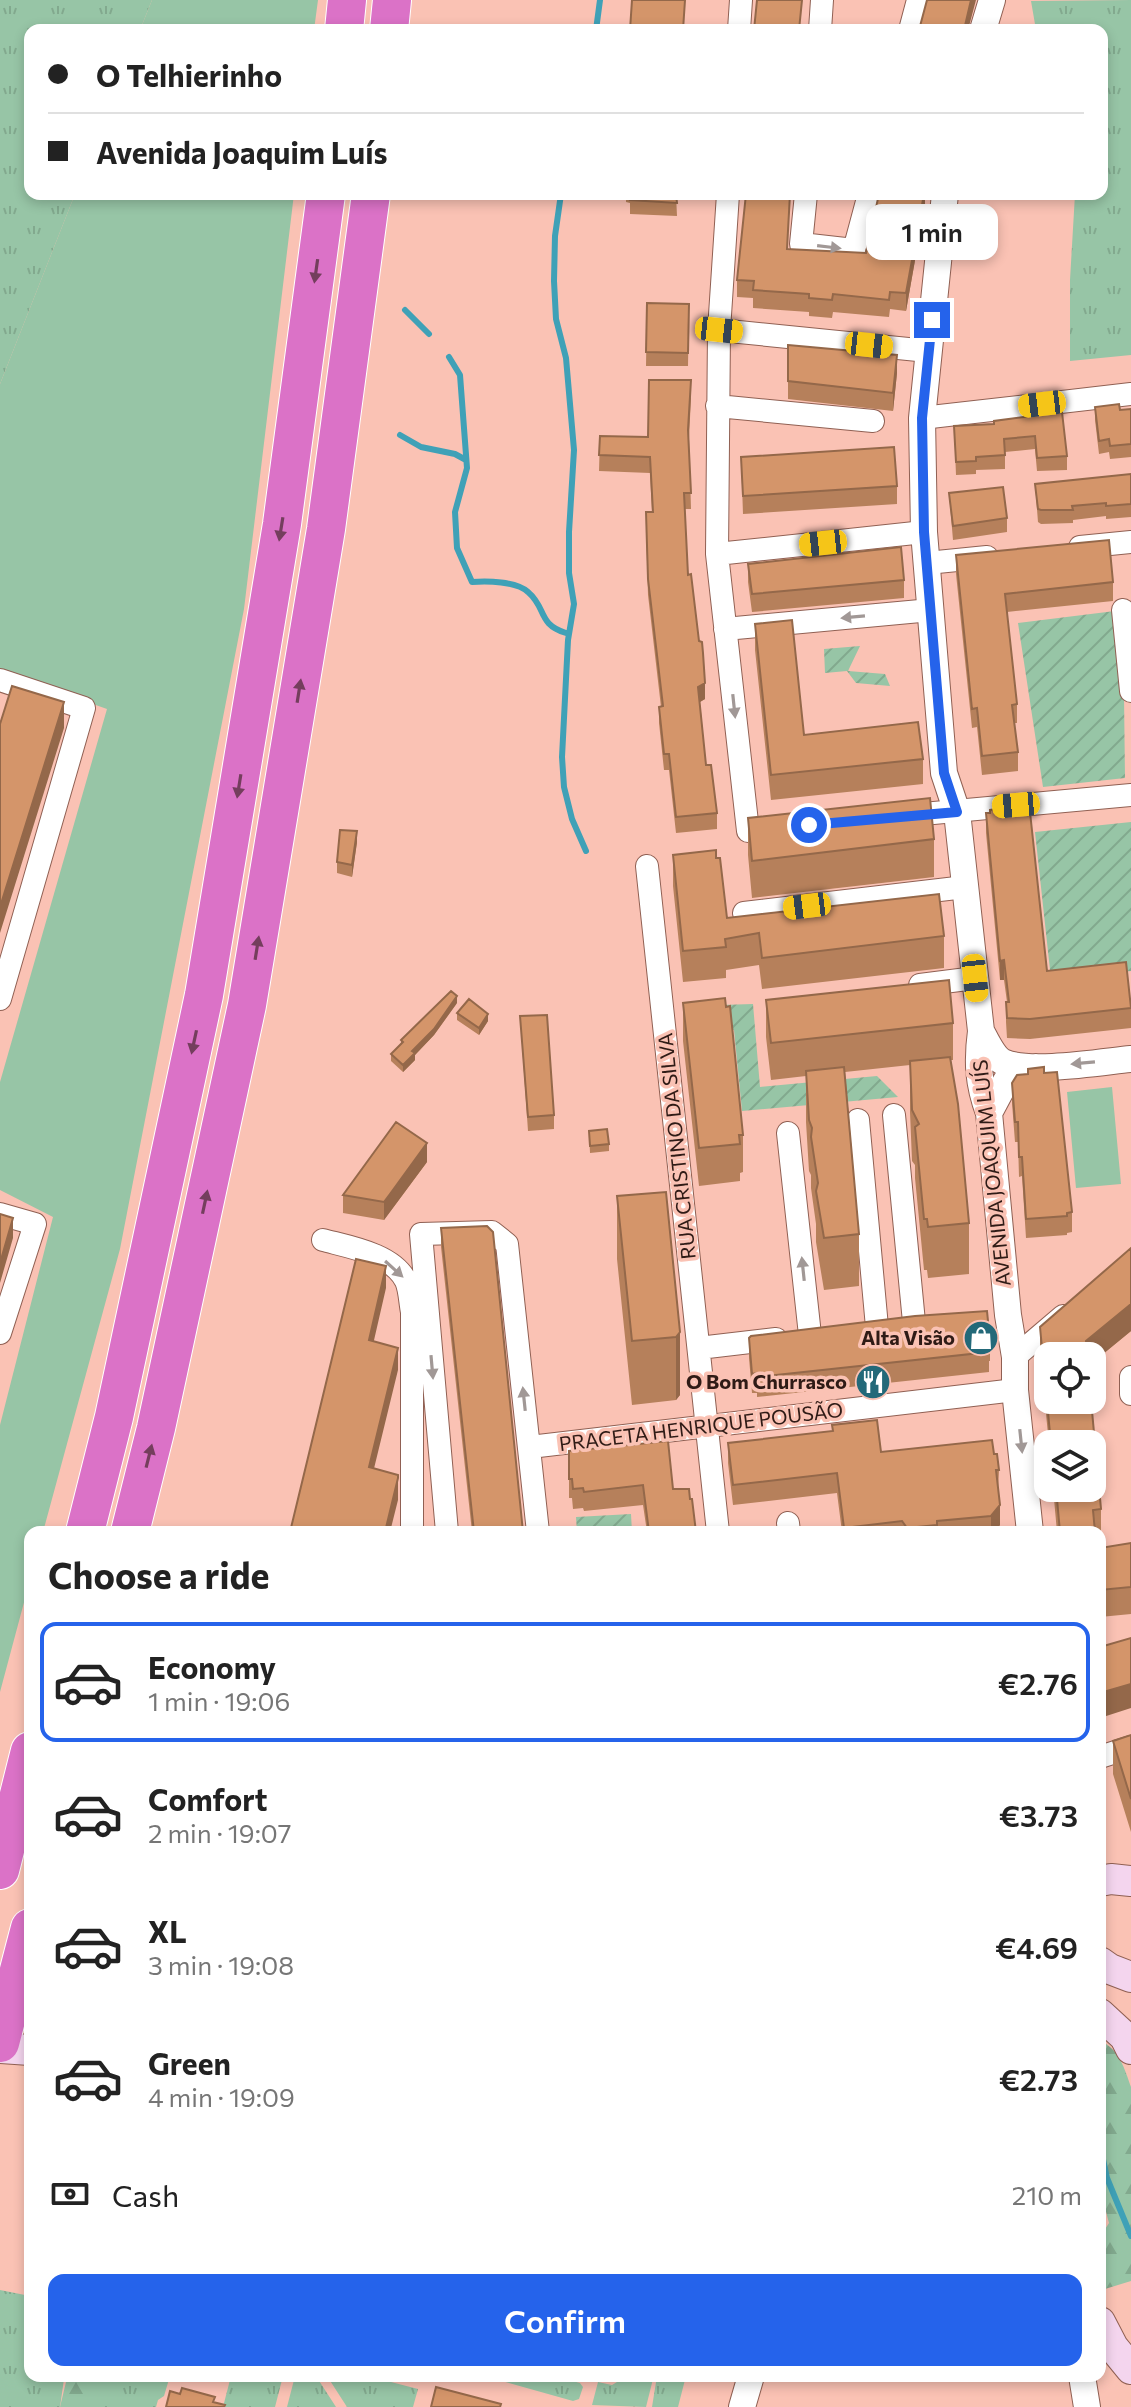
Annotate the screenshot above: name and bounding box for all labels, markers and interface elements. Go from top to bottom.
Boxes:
text: O Telhierinho [96,56,282,93]
text: Avenida Joaquim Luís [96,133,388,170]
callout: 1 min [866,204,998,260]
text: 1 min [901,216,963,247]
one-way arrow [817,241,842,254]
one-way arrow [309,259,322,284]
route end [914,302,950,338]
car [694,316,744,344]
car [844,331,894,359]
car [1017,389,1067,419]
one-way arrow [275,517,287,542]
car [798,529,848,557]
one-way arrow [840,611,865,624]
one-way arrow [293,678,306,703]
one-way arrow [727,694,740,719]
one-way arrow [232,773,245,798]
car [991,791,1041,819]
route start [791,807,827,843]
car [782,891,832,921]
one-way arrow [251,935,263,960]
car [961,953,989,1003]
one-way arrow [187,1029,200,1054]
street label: RUA CRISTINO DA SILVA [652,1032,700,1260]
one-way arrow [1070,1057,1095,1070]
street label: AVENIDA JOAQUIM LUÍS [967,1059,1015,1288]
one-way arrow [199,1190,212,1215]
one-way arrow [797,1256,810,1281]
one-way arrow [383,1260,403,1277]
shop icon: Alta Visão [962,1319,1000,1357]
place label: Alta Visão [861,1325,955,1349]
map controls [1034,1342,1106,1502]
button: locate [1034,1342,1106,1414]
one-way arrow [426,1355,439,1380]
restaurant icon: O Bom Churrasco [854,1363,892,1401]
place label: O Bom Churrasco [686,1369,847,1393]
one-way arrow [518,1386,531,1411]
street label: PRACETA HENRIQUE POUSÃO [558,1397,844,1455]
one-way arrow [1014,1429,1027,1454]
button: layers [1034,1430,1106,1502]
one-way arrow [143,1444,155,1469]
text: Choose a ride [48,1552,269,1596]
icon: car [52,1646,124,1718]
text: Economy [148,1648,276,1685]
text: €2.76 [998,1664,1078,1701]
text: 1 min · 19:06 [148,1685,290,1716]
icon: car [52,1778,124,1850]
text: Comfort [148,1780,267,1817]
text: €3.73 [999,1796,1078,1833]
text: 2 min · 19:07 [148,1817,291,1848]
icon: car [52,1910,124,1982]
text: XL [148,1912,187,1949]
text: €4.69 [995,1928,1078,1965]
text: 3 min · 19:08 [148,1949,294,1980]
icon: car [52,2042,124,2114]
text: Green [148,2044,231,2081]
text: €2.73 [999,2060,1078,2097]
text: 4 min · 19:09 [148,2081,295,2112]
icon: cash [48,2172,92,2216]
text: Cash [112,2176,179,2213]
text: 210 m [1012,2179,1082,2210]
button: Confirm [48,2274,1082,2366]

